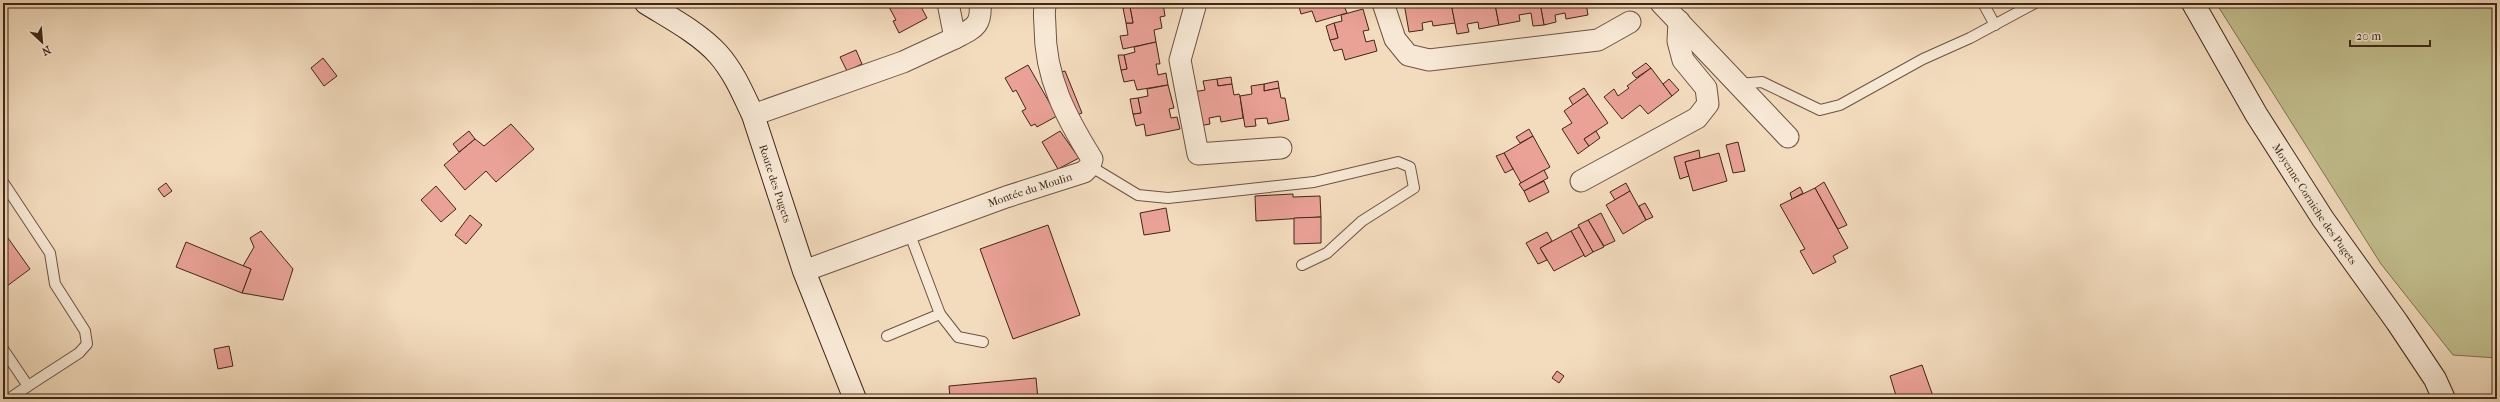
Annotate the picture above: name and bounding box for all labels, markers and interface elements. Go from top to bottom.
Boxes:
north arrow [22,22,62,62]
scale bar [2350,22,2430,48]
text: 20 m [2356,29,2381,43]
text: N [39,43,53,58]
street label: Moyenne Corniche des Pugets [2270,141,2360,267]
street label: Route des Pugets [757,143,794,224]
street label: Montée du Moulin [986,170,1074,210]

